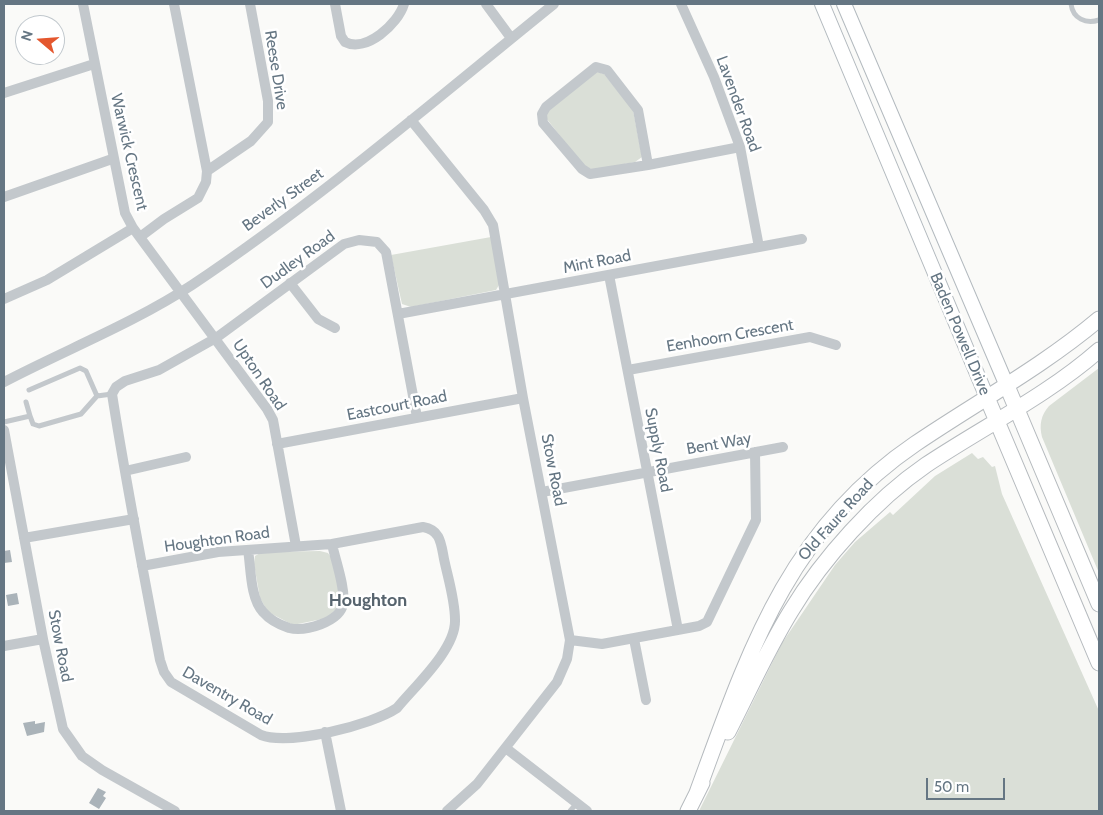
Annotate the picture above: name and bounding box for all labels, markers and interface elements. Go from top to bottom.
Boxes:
north arrow [15,15,65,65]
text: N [17,28,37,43]
street label: Reese Drive [260,29,292,111]
street label: Lavender Road [712,53,764,155]
street label: Warwick Crescent [106,92,152,212]
street label: Beverly Street [239,164,327,236]
street label: Dudley Road [257,227,339,293]
street label: Mint Road [561,246,633,278]
street label: Baden Powell Drive [926,270,994,398]
street label: Eenhoorn Crescent [665,315,795,357]
street label: Upton Road [228,336,290,414]
street label: Eastcourt Road [345,387,449,425]
street label: Supply Road [640,406,676,494]
street label: Bent Way [685,429,753,459]
street label: Stow Road [537,432,569,508]
street label: Old Faure Road [794,475,878,565]
street label: Houghton Road [163,523,271,557]
district label: Houghton [329,590,407,612]
street label: Stow Road [44,608,76,684]
street label: Daventry Road [179,663,275,729]
scale bar [928,768,1007,800]
text: 50 m [934,778,969,796]

